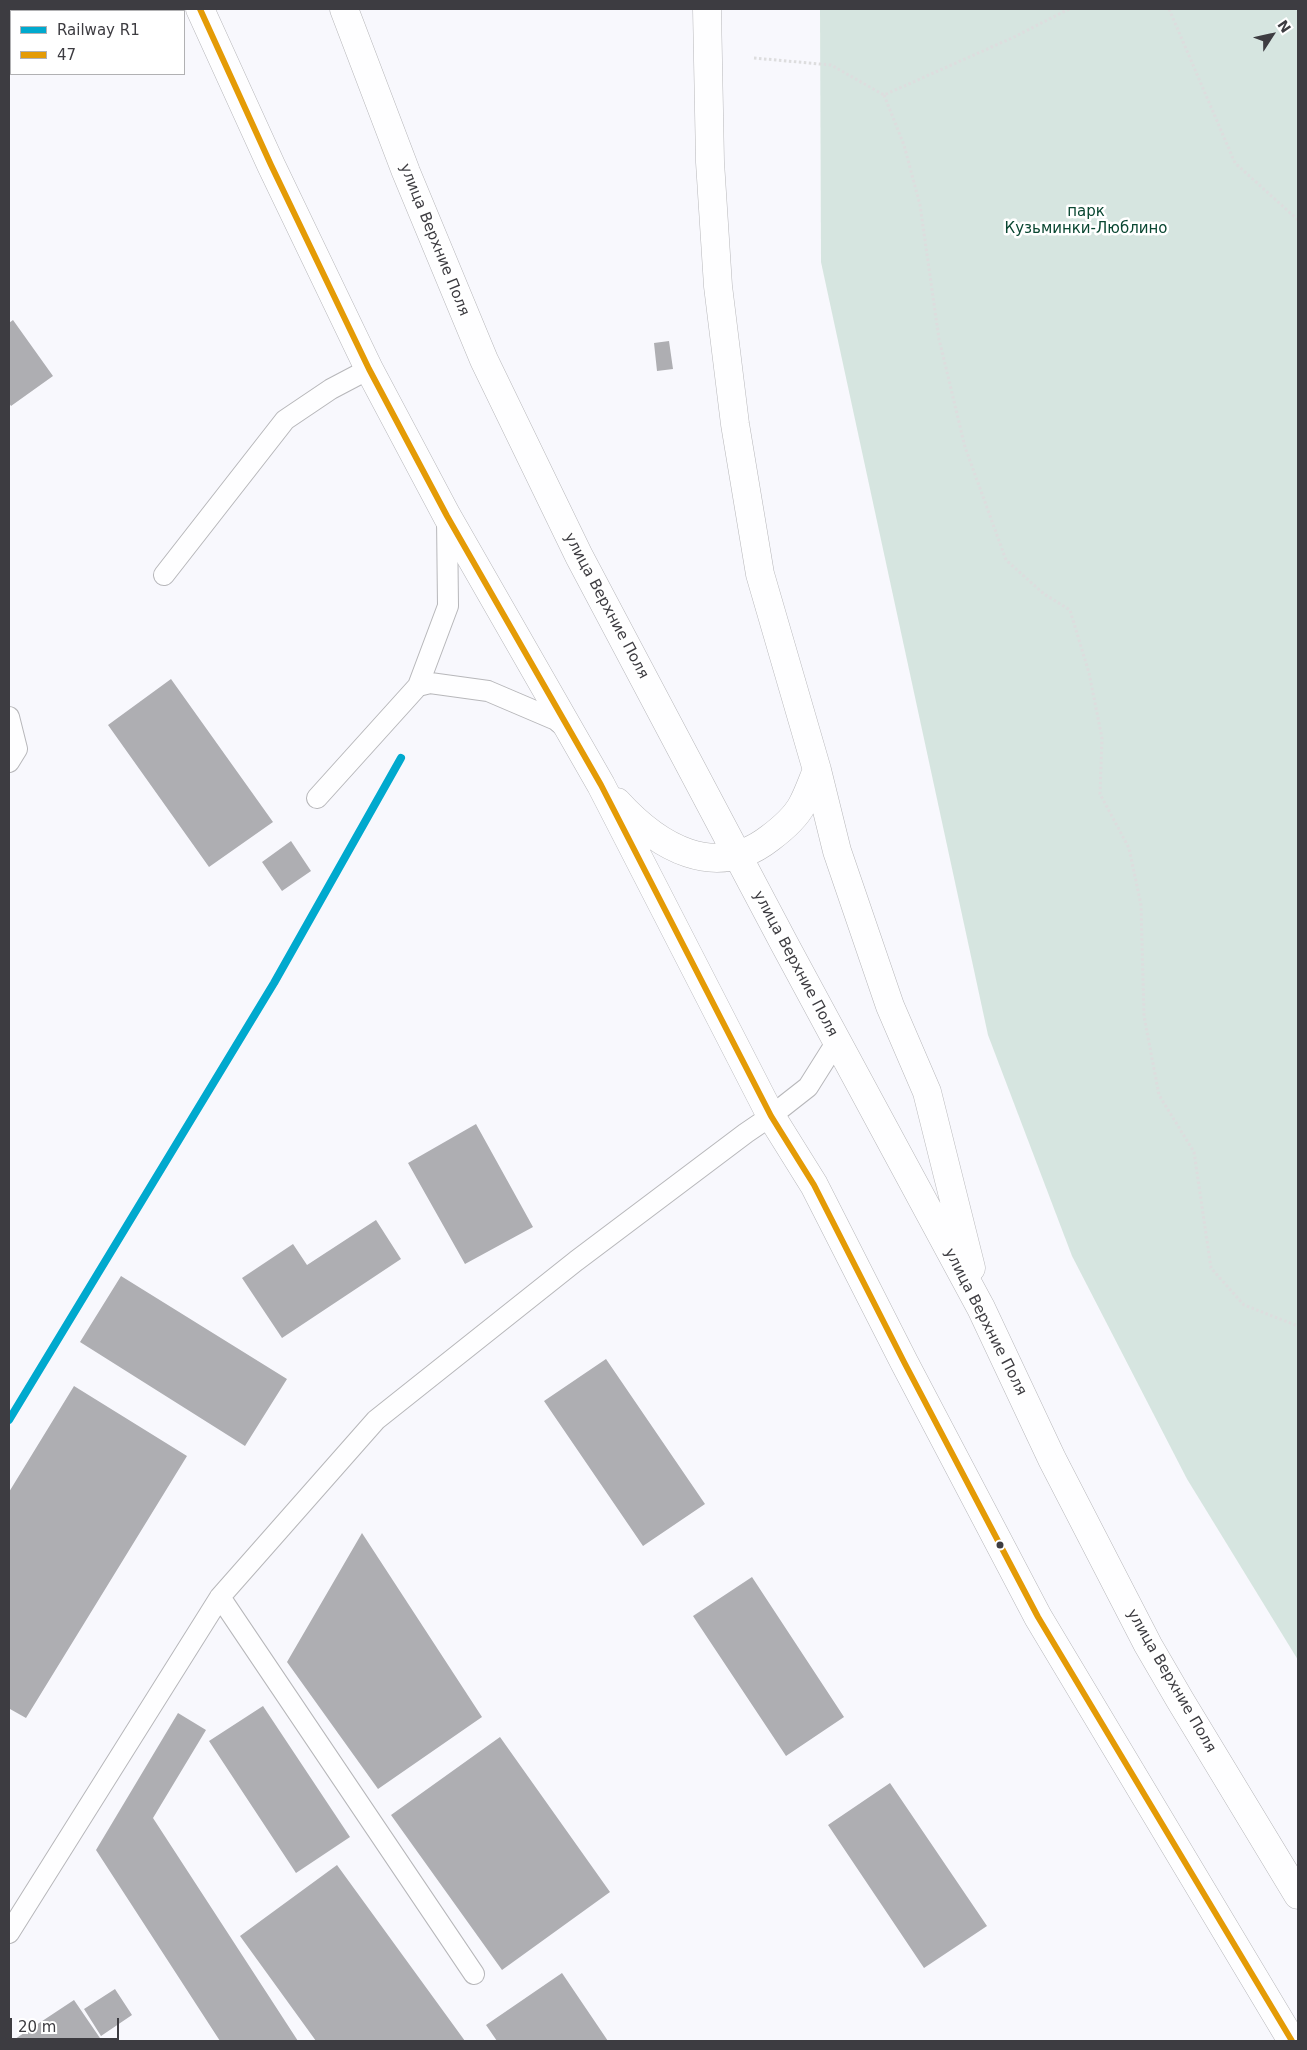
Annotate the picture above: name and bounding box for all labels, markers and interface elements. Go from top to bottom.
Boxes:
legend [10,10,185,75]
north arrow [1247,10,1297,60]
text: N [1274,17,1294,36]
text: Railway R1 [57,21,140,39]
text: 47 [57,46,76,64]
street label: улица Верхние Поля [395,161,473,319]
park label: парк Кузьминки-Люблино [1005,203,1167,238]
street label: улица Верхние Поля [560,530,652,682]
street label: улица Верхние Поля [749,888,841,1040]
street label: улица Верхние Поля [940,1245,1030,1399]
unlabelled marker [995,1540,1005,1550]
street label: улица Верхние Поля [1122,1606,1220,1756]
scale bar [12,2008,121,2040]
text: 20 m [18,2018,56,2036]

